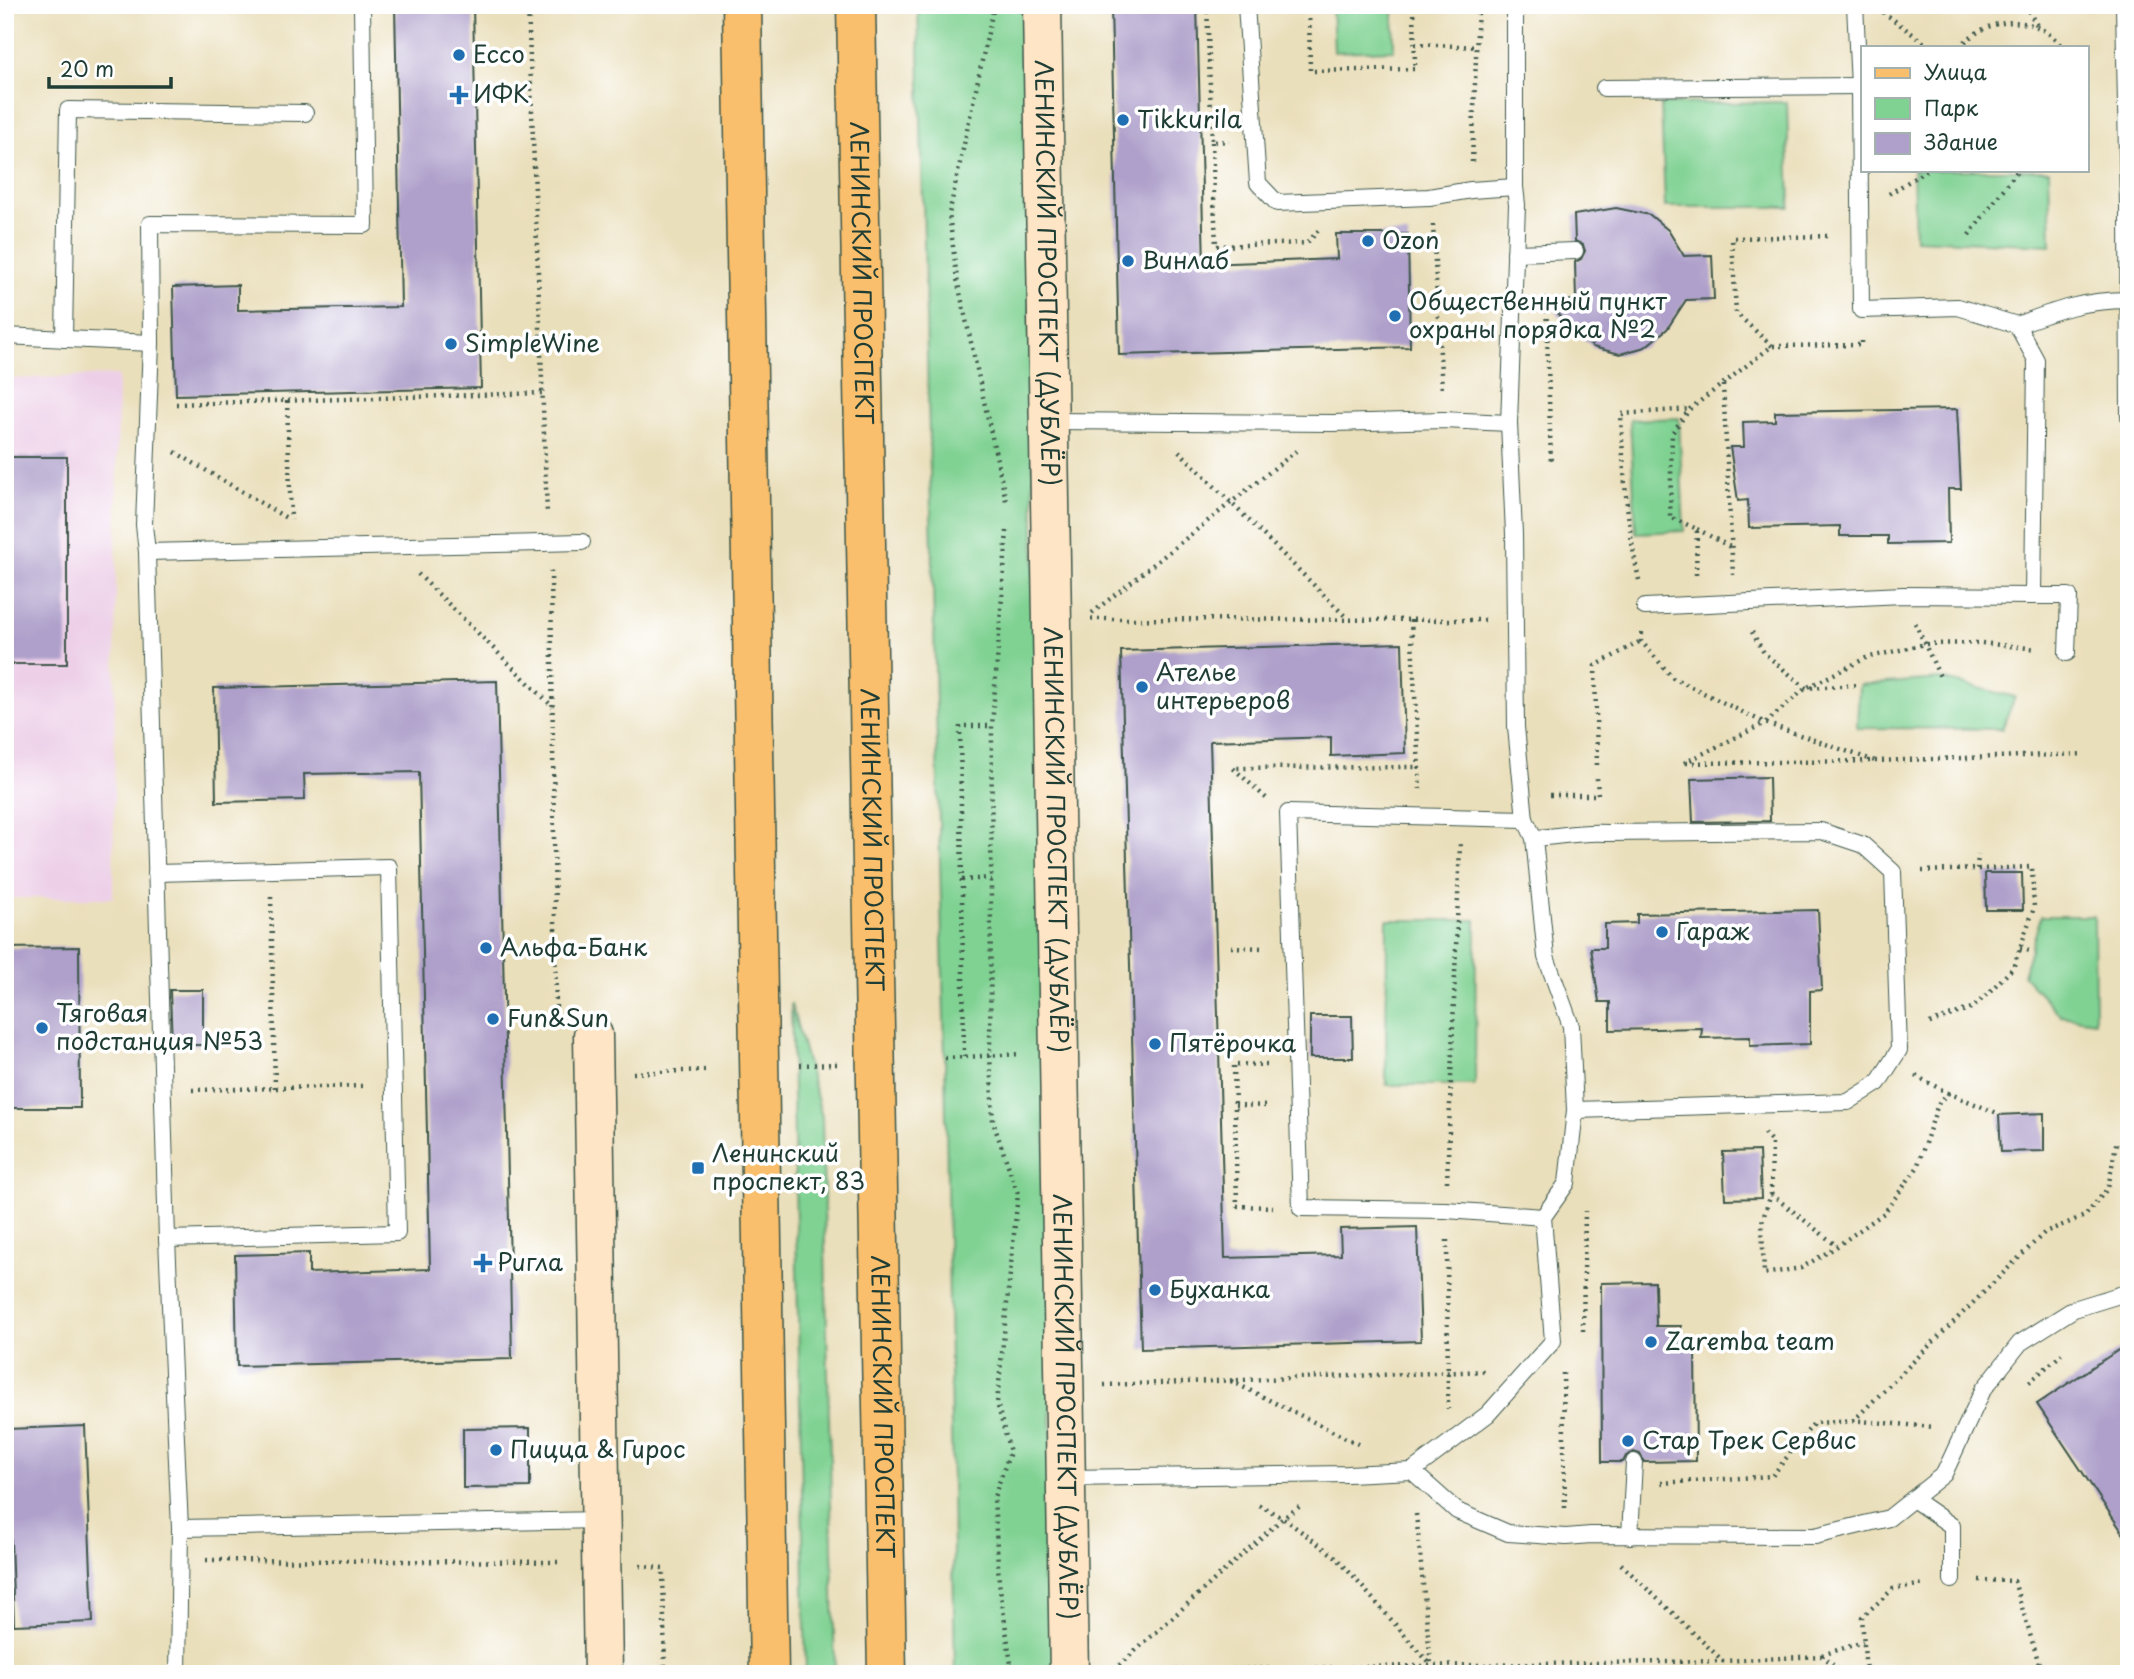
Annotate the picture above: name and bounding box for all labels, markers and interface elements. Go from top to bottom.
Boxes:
place label: Ecco [473,35,525,71]
scale bar [49,46,172,90]
legend [1861,46,2088,172]
marker: Ecco [451,47,467,63]
text: 20 m [60,52,114,84]
text: Улица [1924,55,1987,87]
street label: ЛЕНИНСКИЙ ПРОСПЕКТ (ДУБЛЁР) [1027,60,1070,486]
place label: ИФК [473,75,530,111]
marker: ИФК [451,87,467,103]
text: Парк [1924,91,1979,123]
place label: Tikkurila [1137,100,1242,136]
marker: Tikkurila [1115,112,1131,128]
street label: ЛЕНИНСКИЙ ПРОСПЕКТ [842,121,884,425]
text: Здание [1924,125,1998,157]
place label: Ozon [1382,221,1439,257]
marker: Ozon [1360,233,1376,249]
place label: Винлаб [1142,241,1229,277]
marker: Винлаб [1120,253,1136,269]
place label: Общественный пункт охраны порядка №2 [1409,282,1667,346]
marker: Общественный пункт охраны порядка №2 [1387,308,1403,324]
place label: SimpleWine [465,324,600,360]
marker: SimpleWine [443,336,459,352]
street label: ЛЕНИНСКИЙ ПРОСПЕКТ (ДУБЛЁР) [1036,627,1079,1053]
place label: Ателье интерьеров [1156,653,1290,717]
marker: Ателье интерьеров [1134,679,1150,695]
street label: ЛЕНИНСКИЙ ПРОСПЕКТ [853,688,894,992]
place label: Гараж [1676,912,1750,948]
marker: Гараж [1654,924,1670,940]
place label: Альфа-Банк [500,928,648,964]
marker: Альфа-Банк [478,940,494,956]
place label: Тяговая подстанция №53 [56,994,263,1058]
place label: Fun&Sun [507,999,609,1035]
marker: Fun&Sun [485,1011,501,1027]
marker: Тяговая подстанция №53 [34,1020,50,1036]
place label: Пятёрочка [1169,1024,1296,1060]
marker: Пятёрочка [1147,1036,1163,1052]
place label: Ленинский проспект, 83 [712,1134,865,1198]
marker: Ленинский проспект, 83 [690,1160,706,1176]
street label: ЛЕНИНСКИЙ ПРОСПЕКТ (ДУБЛЁР) [1045,1193,1088,1620]
place label: Ригла [497,1243,563,1279]
marker: Ригла [475,1255,491,1271]
street label: ЛЕНИНСКИЙ ПРОСПЕКТ [863,1255,905,1559]
place label: Буханка [1169,1270,1270,1306]
marker: Буханка [1147,1282,1163,1298]
place label: Zaremba team [1665,1322,1835,1358]
marker: Zaremba team [1643,1334,1659,1350]
place label: Стар Трек Сервис [1642,1421,1856,1457]
place label: Пицца & Гирос [510,1430,685,1466]
marker: Стар Трек Сервис [1620,1433,1636,1449]
marker: Пицца & Гирос [488,1442,504,1458]

